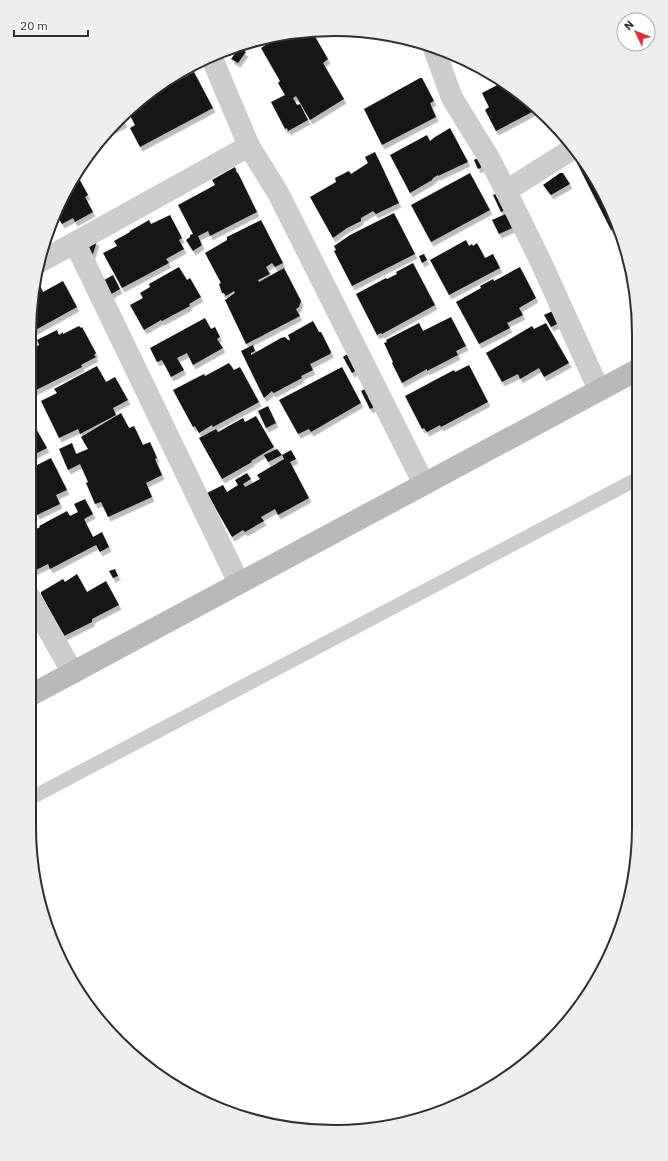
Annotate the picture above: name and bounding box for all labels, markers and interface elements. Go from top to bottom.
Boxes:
scale bar [14,12,88,38]
north arrow [616,12,656,52]
text: N [621,17,637,33]
text: 20 m [20,18,48,33]

